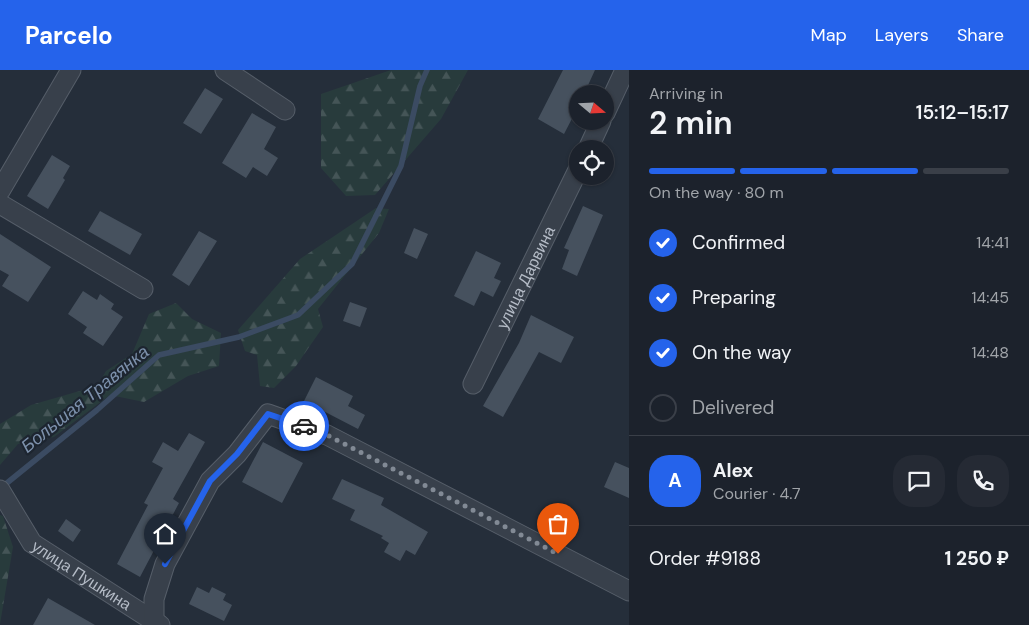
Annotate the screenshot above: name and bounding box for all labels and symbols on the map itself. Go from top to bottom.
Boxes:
north arrow [569,85,614,130]
street label: улица Дарвина [492,222,560,332]
water label: Большая Травянка [16,340,154,458]
courier [279,401,329,451]
pin [537,503,579,554]
pin [144,513,186,564]
street label: улица Пушкина [28,536,135,615]

